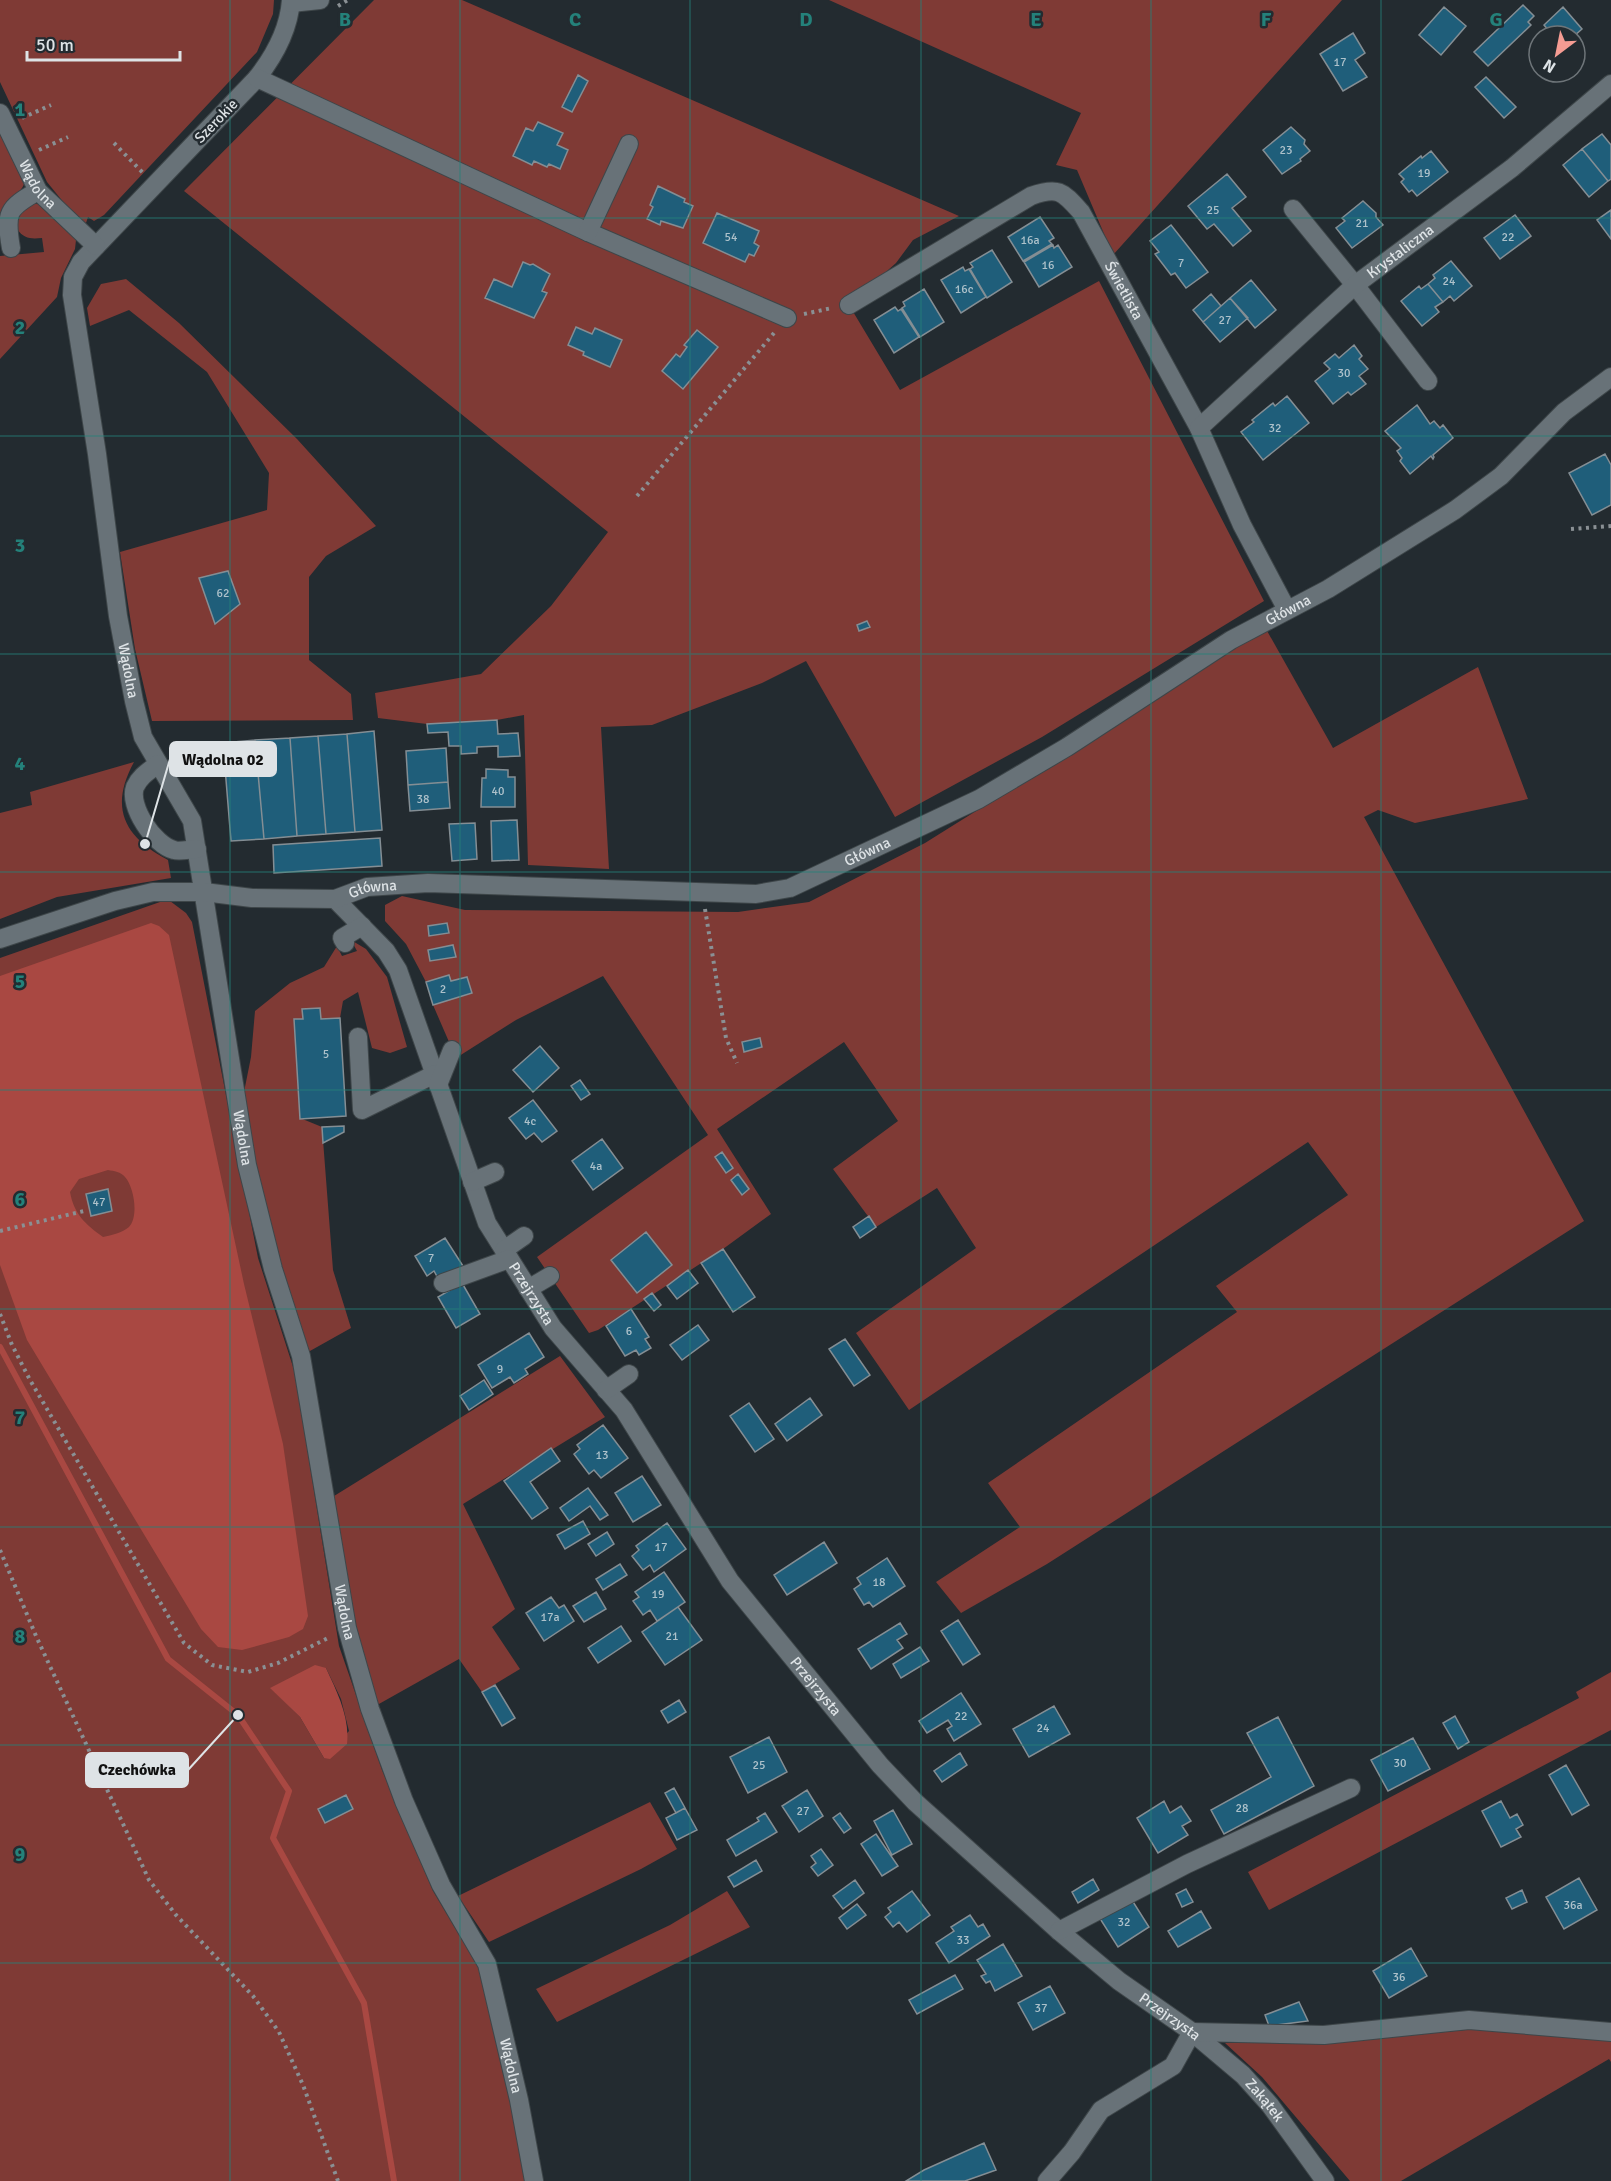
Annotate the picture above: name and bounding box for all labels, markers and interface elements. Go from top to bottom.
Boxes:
text: B [339,7,351,32]
text: C [569,7,581,32]
text: D [799,7,813,32]
text: E [1030,7,1042,32]
text: F [1261,7,1272,32]
text: G [1489,7,1503,32]
scale bar [27,24,180,62]
north arrow [1527,24,1587,84]
text: 50 m [36,34,74,56]
text: N [1540,54,1560,77]
house number: 17 [1334,55,1346,70]
street label: Szerokie [191,95,241,147]
text: 1 [15,97,26,122]
house number: 23 [1280,143,1292,158]
street label: Wądolna [15,157,60,213]
house number: 19 [1418,166,1430,181]
house number: 25 [1207,203,1219,218]
house number: 21 [1356,216,1368,231]
street label: Krystaliczna [1363,220,1437,282]
house number: 54 [725,230,738,245]
house number: 22 [1502,230,1514,245]
house number: 16a [1020,233,1040,248]
house number: 7 [1178,256,1184,271]
house number: 16 [1042,258,1054,273]
street label: Świetlista [1101,258,1147,323]
house number: 24 [1443,274,1456,289]
house number: 16c [955,282,974,297]
house number: 27 [1219,313,1231,328]
text: 2 [15,315,25,340]
house number: 30 [1338,366,1350,381]
house number: 32 [1269,421,1281,436]
text: 3 [15,533,25,558]
house number: 62 [217,586,229,601]
street label: Główna [1262,591,1314,629]
street label: Wądolna [114,642,142,700]
callout: Wądolna 02 [170,742,276,776]
text: Wądolna 02 [182,750,264,770]
text: 4 [15,751,26,776]
house number: 40 [492,784,504,799]
house number: 38 [417,792,429,807]
street label: Główna [841,833,893,870]
street label: Główna [346,876,397,902]
text: 5 [15,969,25,994]
house number: 2 [440,982,446,997]
house number: 5 [323,1047,329,1062]
street label: Wądolna [229,1109,256,1167]
house number: 4c [524,1114,536,1129]
house number: 4a [590,1159,602,1174]
text: 6 [15,1187,26,1212]
house number: 47 [93,1195,105,1210]
house number: 7 [428,1251,434,1266]
street label: Przejrzysta [505,1259,558,1328]
house number: 6 [626,1324,632,1339]
house number: 9 [497,1362,503,1377]
text: 7 [15,1405,26,1430]
house number: 13 [596,1448,608,1463]
house number: 17 [655,1540,667,1555]
house number: 18 [873,1575,885,1590]
street label: Wądolna [331,1583,359,1642]
house number: 19 [652,1587,664,1602]
house number: 17a [540,1610,560,1625]
text: 8 [15,1624,26,1649]
house number: 21 [666,1629,678,1644]
street label: Przejrzysta [786,1653,845,1719]
house number: 22 [955,1709,967,1724]
house number: 24 [1037,1721,1050,1736]
callout: Czechówka [86,1753,188,1787]
house number: 30 [1394,1756,1406,1771]
house number: 25 [753,1758,765,1773]
text: Czechówka [98,1760,176,1780]
house number: 28 [1236,1801,1248,1816]
house number: 27 [797,1804,809,1819]
text: 9 [15,1842,26,1867]
house number: 36a [1563,1898,1583,1913]
house number: 32 [1118,1915,1130,1930]
house number: 33 [957,1933,969,1948]
house number: 36 [1393,1970,1405,1985]
street label: Przejrzysta [1136,1989,1204,2044]
house number: 37 [1035,2001,1047,2016]
street label: Wądolna [496,2037,526,2095]
street label: Zakątek [1242,2075,1288,2126]

